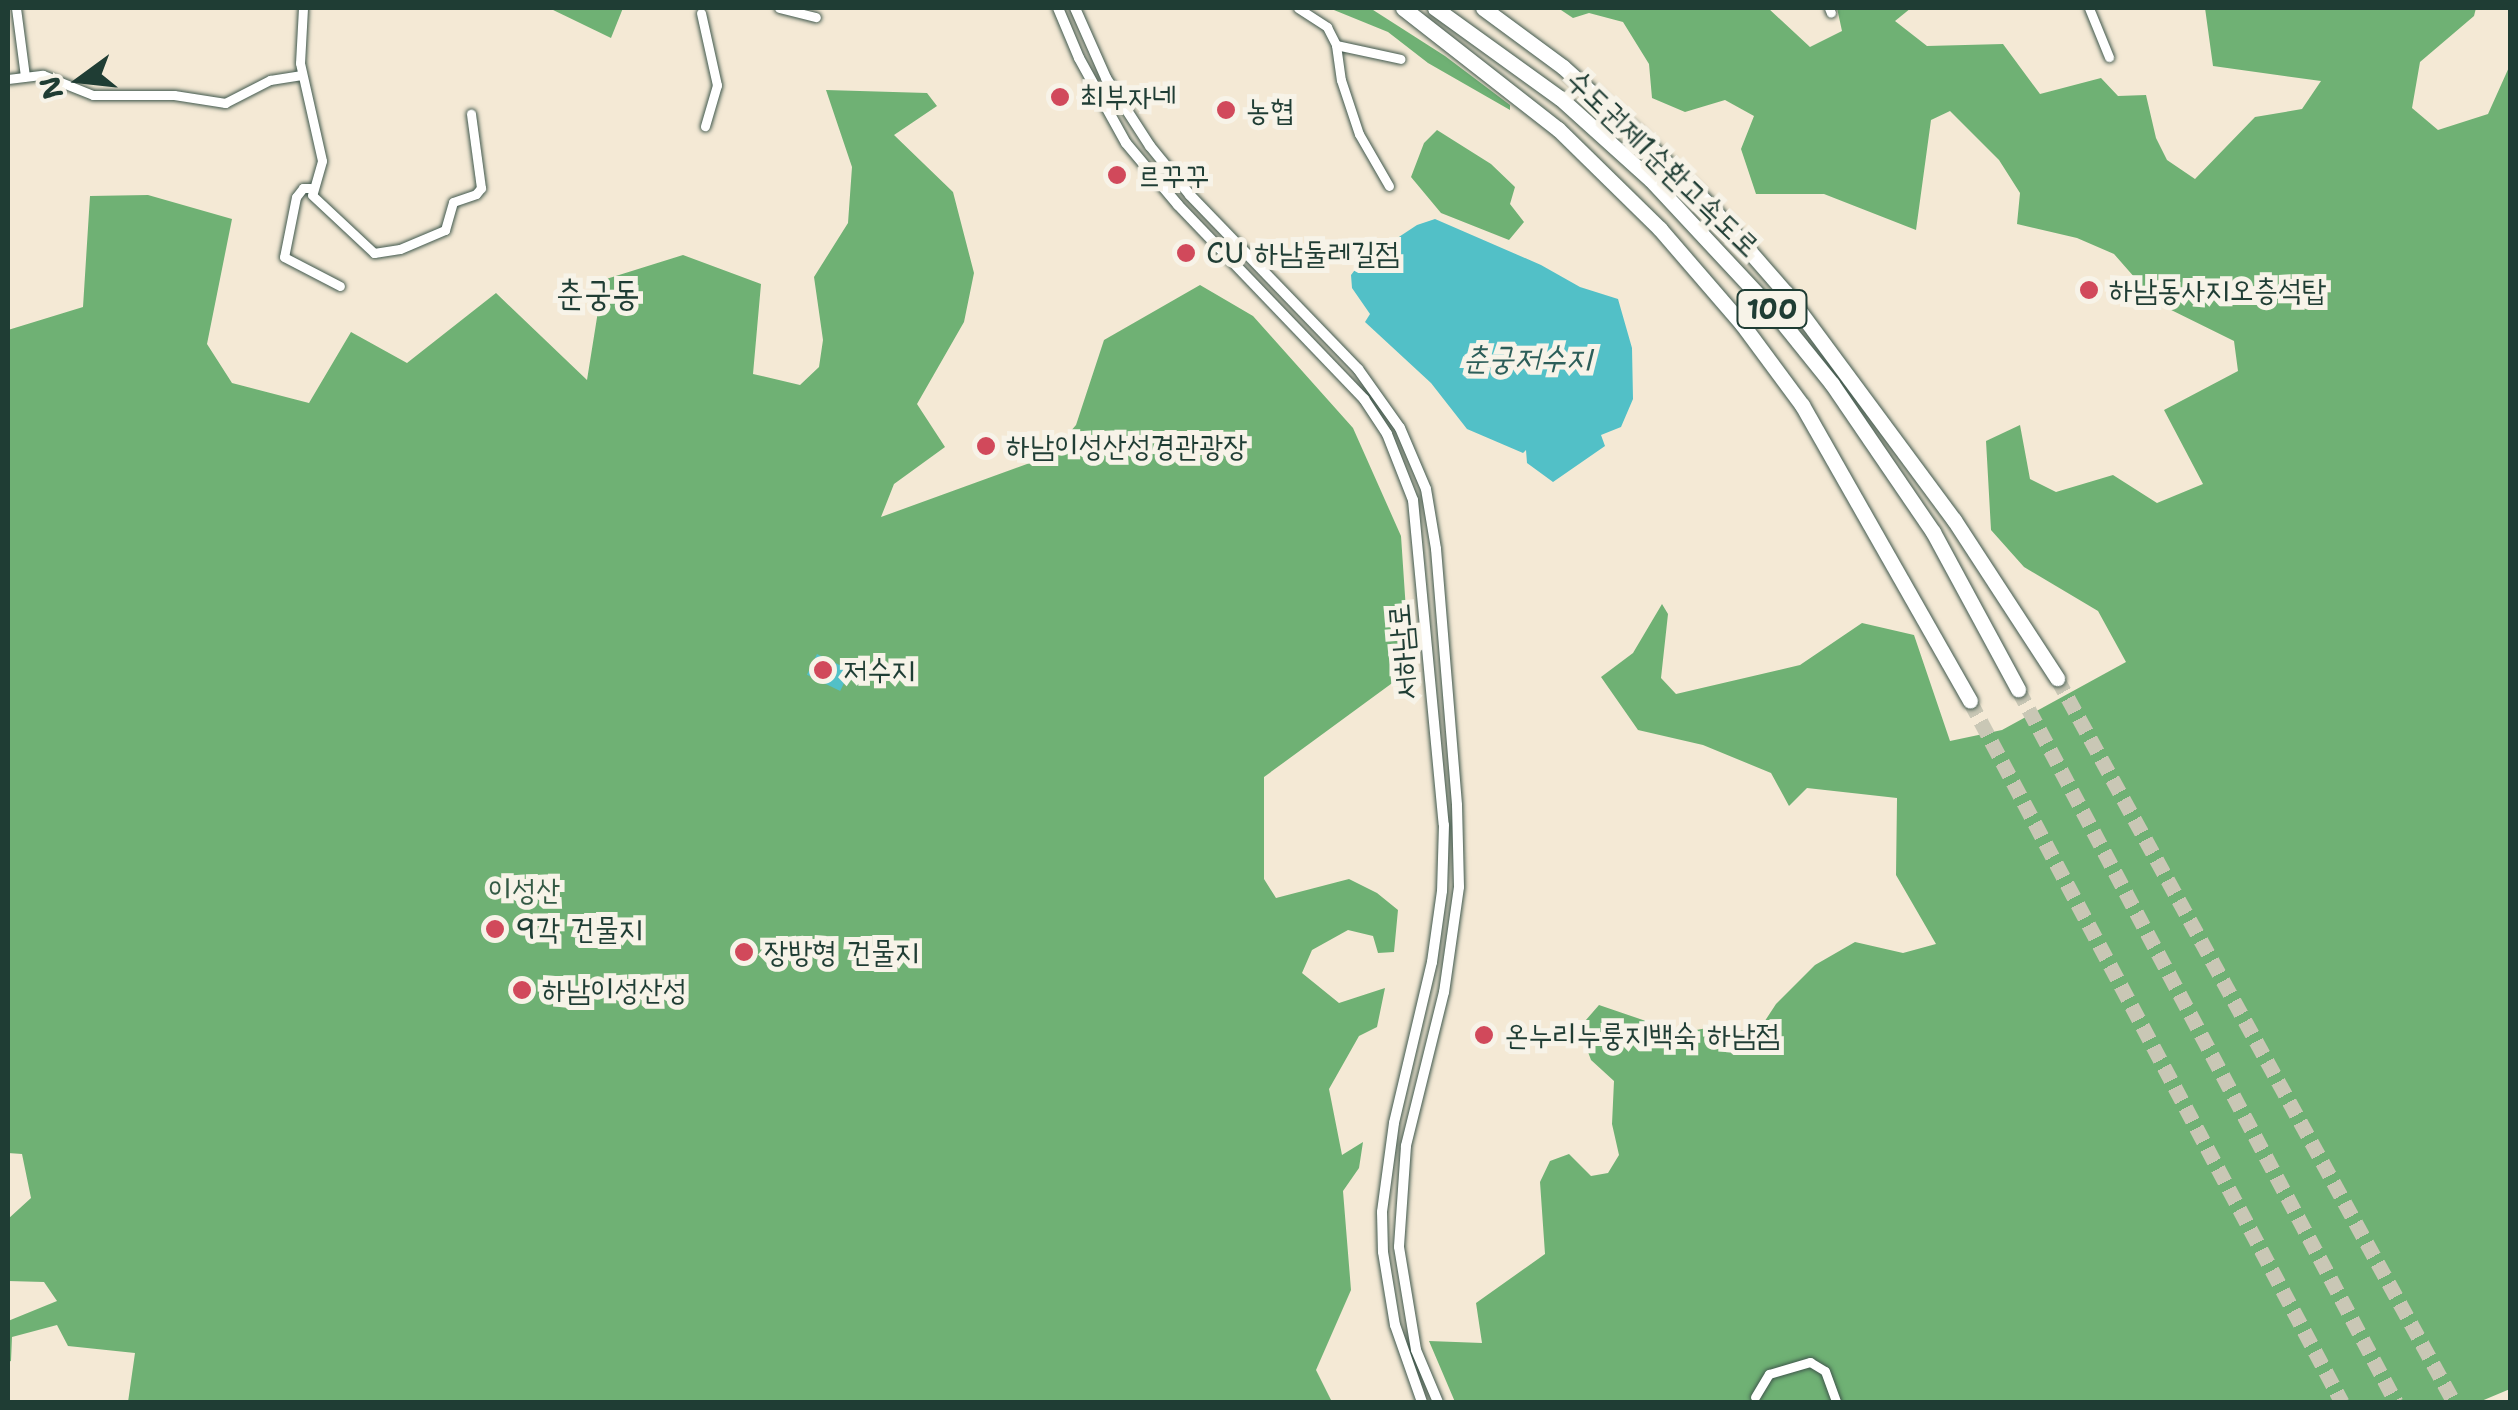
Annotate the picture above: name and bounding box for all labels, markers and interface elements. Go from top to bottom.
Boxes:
north arrow [30,30,130,130]
street label: 수도권제1순환고속도로 [1559,62,1767,264]
text: N [30,72,72,103]
place label: 최부자네 [1080,79,1177,115]
marker: 최부자네 [1049,86,1071,108]
place label: 농협 [1246,92,1294,128]
marker: 농협 [1215,99,1237,121]
place label: 르꾸꾸 [1137,157,1209,193]
marker: 르꾸꾸 [1106,164,1128,186]
place label: CU 하남둘레길점 [1206,235,1399,271]
marker: CU 하남둘레길점 [1175,242,1197,264]
district label: 춘궁동 [556,272,640,314]
place label: 하남동사지오층석탑 [2109,272,2326,308]
marker: 하남동사지오층석탑 [2078,279,2100,301]
road number: 100 [1734,286,1810,332]
water label: 춘궁저수지 [1463,339,1591,377]
place label: 하남이성산성경관광장 [1006,428,1247,464]
marker: 하남이성산성경관광장 [975,435,997,457]
street label: 서하남로 [1381,602,1425,702]
place label: 저수지 [843,652,915,688]
marker: 저수지 [812,659,834,681]
park label: 이성산 [488,872,560,908]
place label: 9각 건물지 [515,911,643,947]
marker: 9각 건물지 [484,918,506,940]
place label: 장방형 건물지 [764,934,919,970]
marker: 장방형 건물지 [733,941,755,963]
place label: 하남이성산성 [542,972,687,1008]
marker: 하남이성산성 [511,979,533,1001]
place label: 온누리누룽지백숙 하남점 [1504,1017,1780,1053]
marker: 온누리누룽지백숙 하남점 [1473,1024,1495,1046]

